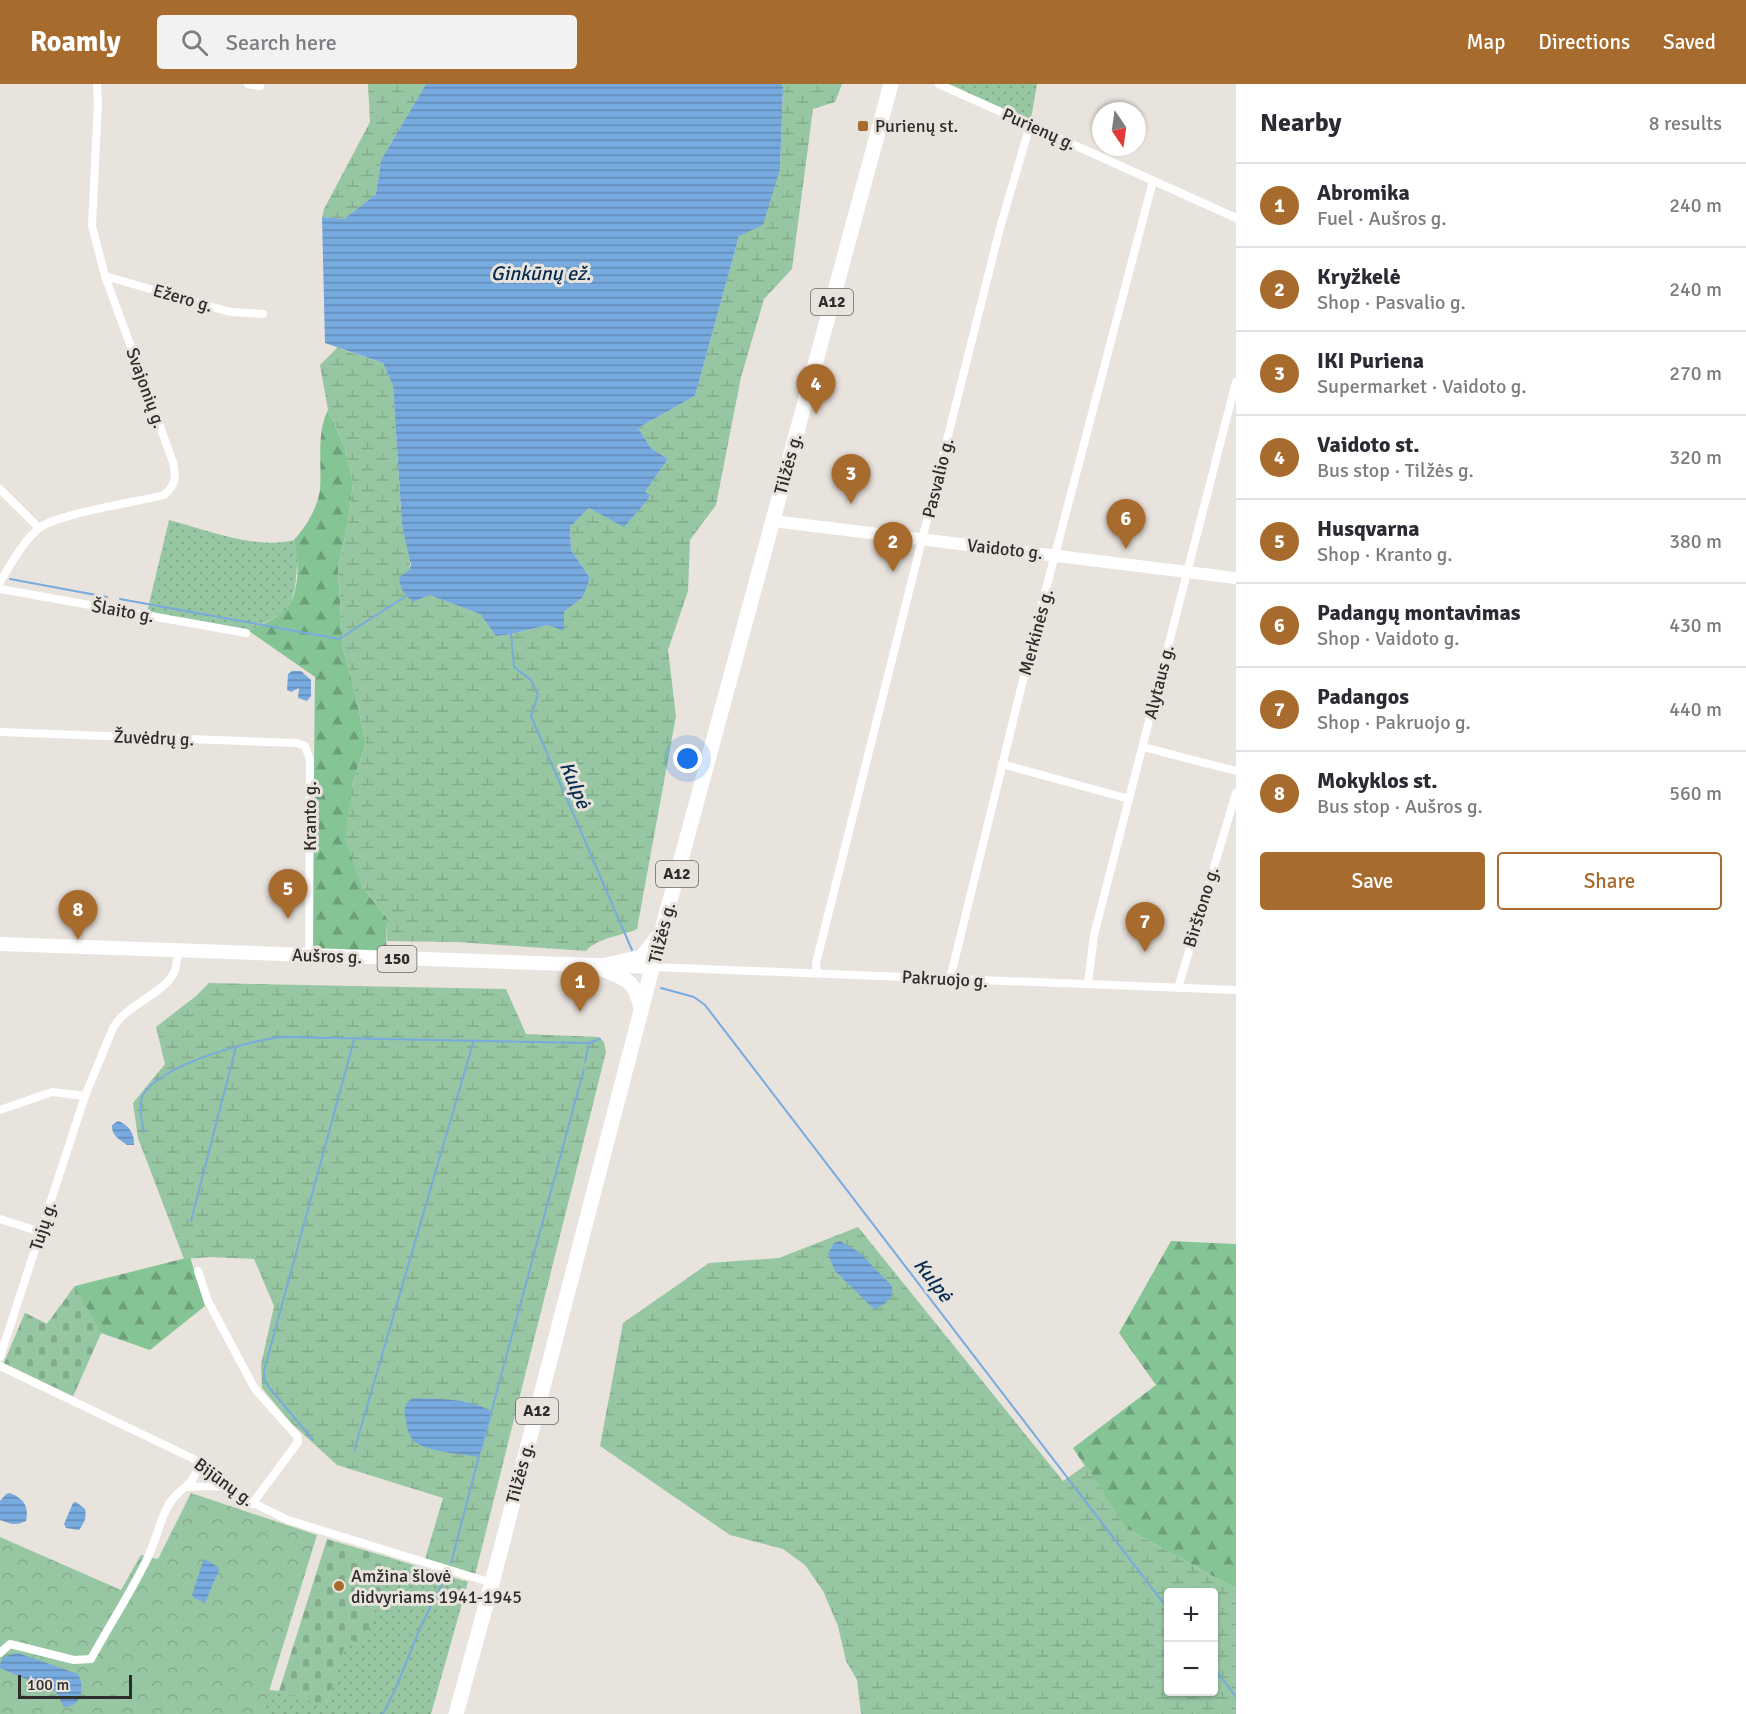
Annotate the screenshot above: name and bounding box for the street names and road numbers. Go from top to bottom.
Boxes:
street label: Purienų g. [999,103,1079,155]
street label: Ežero g. [151,279,215,317]
road number: A12 [811,289,853,315]
street label: Svajonių g. [121,345,171,431]
street label: Tilžės g. [769,431,807,497]
street label: Pasvalio g. [917,436,959,520]
street label: Vaidoto g. [966,534,1044,564]
street label: Merkinės g. [1014,586,1058,678]
street label: Šlaito g. [90,595,156,627]
street label: Alytaus g. [1139,643,1179,721]
street label: Žuvėdrų g. [113,726,195,750]
street label: Kranto g. [299,781,321,851]
road number: A12 [656,861,698,887]
street label: Birštono g. [1178,864,1224,950]
street label: Tilžės g. [644,900,680,966]
street label: Aušros g. [292,944,362,968]
road number: 150 [378,946,416,972]
street label: Pakruojo g. [901,966,989,992]
street label: Tujų g. [25,1199,61,1253]
road number: A12 [516,1398,558,1424]
street label: Tilžės g. [501,1440,539,1506]
street label: Bijūnų g. [190,1453,258,1511]

